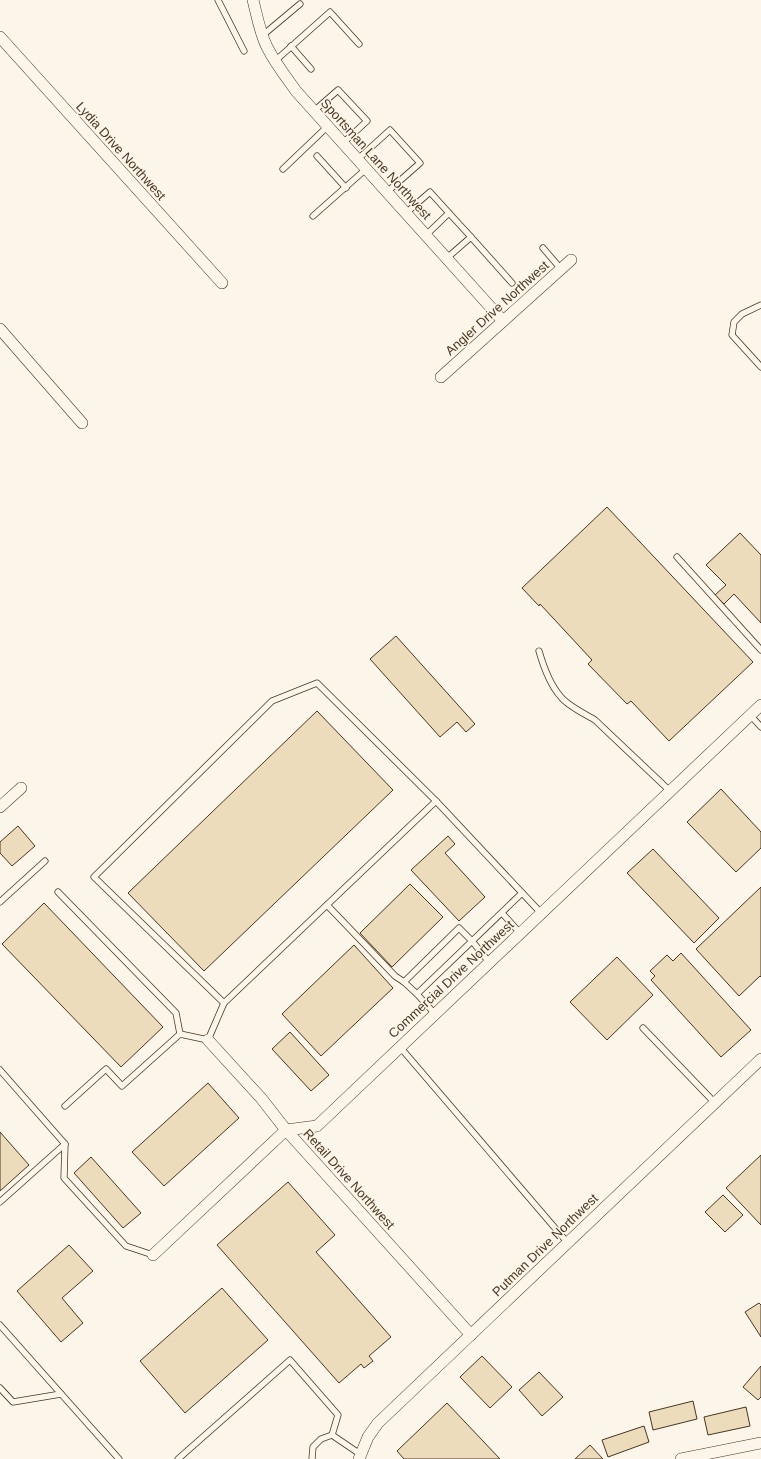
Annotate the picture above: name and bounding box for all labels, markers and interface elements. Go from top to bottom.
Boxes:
street label: Sportsman Lane Northwest [318,95,435,223]
street label: Lydia Drive Northwest [73,99,169,203]
street label: Angler Drive Northwest [442,257,552,358]
street label: Commercial Drive Northwest [385,917,517,1041]
street label: Retail Drive Northwest [300,1126,398,1232]
street label: Putman Drive Northwest [489,1190,601,1299]

